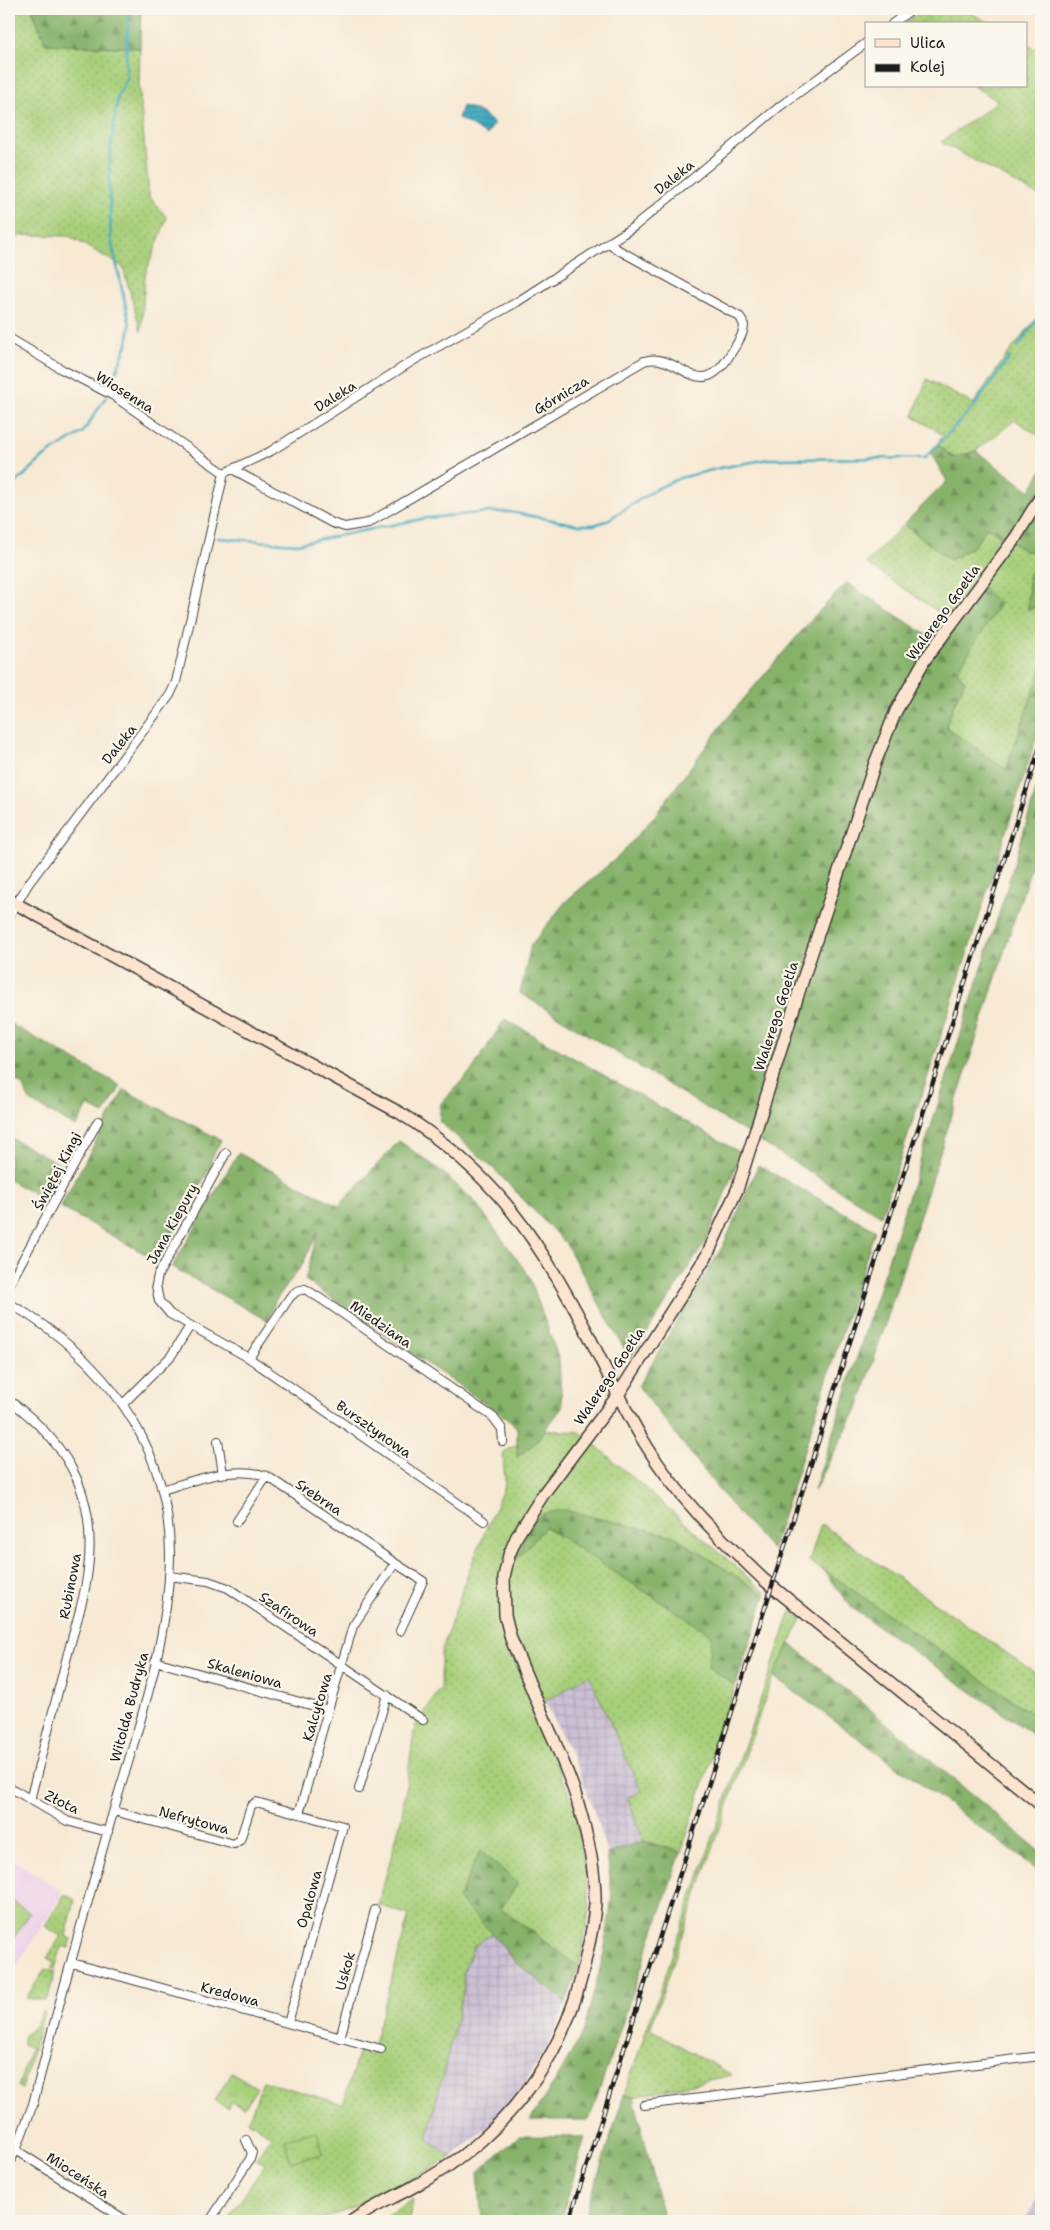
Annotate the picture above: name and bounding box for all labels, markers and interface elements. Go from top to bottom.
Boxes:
legend [865,22,1028,88]
text: Ulica [910,33,946,53]
text: Kolej [910,57,945,77]
street label: Daleka [651,155,698,198]
street label: Wiosenna [92,367,158,417]
street label: Górnicza [530,371,592,418]
street label: Daleka [311,376,359,416]
street label: Walerego Goetla [902,560,984,663]
street label: Daleka [98,720,140,768]
street label: Walerego Goetla [750,959,802,1073]
street label: Świętej Kingi [29,1129,85,1213]
street label: Jana Kiepury [142,1180,202,1268]
street label: Miedziana [347,1296,416,1352]
street label: Walerego Goetla [570,1323,649,1428]
street label: Bursztynowa [333,1396,416,1462]
street label: Srebrna [292,1475,346,1519]
street label: Rubinowa [55,1551,85,1620]
street label: Szafirowa [256,1587,323,1641]
street label: Witolda Budryka [106,1650,152,1764]
street label: Skaleniowa [205,1654,285,1692]
street label: Kalcytowa [298,1670,336,1743]
street label: Złota [42,1786,82,1818]
street label: Nefrytowa [157,1802,231,1838]
street label: Opalowa [292,1868,326,1930]
street label: Uskok [331,1950,359,1992]
street label: Kredowa [199,1978,261,2011]
street label: Mioceńska [43,2148,113,2202]

